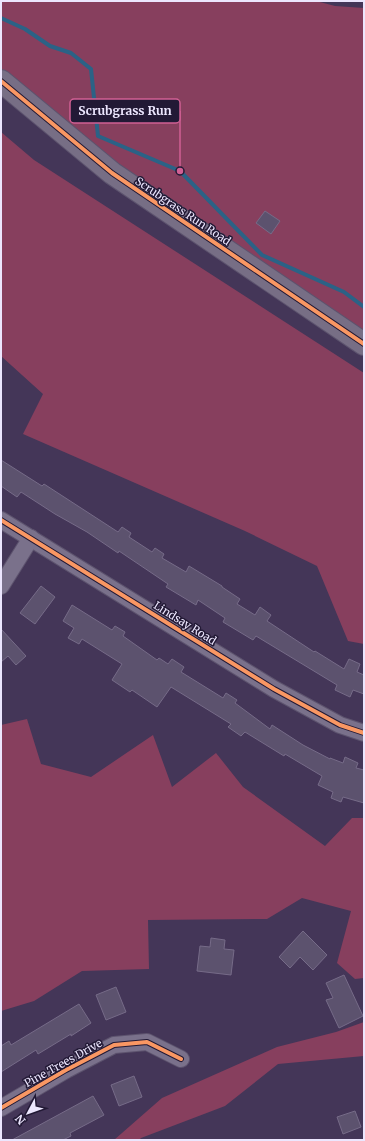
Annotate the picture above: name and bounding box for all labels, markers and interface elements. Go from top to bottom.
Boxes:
callout: Scrubgrass Run [70,99,180,123]
text: Scrubgrass Run [78,103,172,118]
street label: Scrubgrass Run Road [132,174,234,248]
street label: Lindsay Road [151,598,219,648]
street label: Pine Trees Drive [22,1036,105,1090]
north arrow [8,1093,48,1133]
text: N [12,1111,29,1127]

